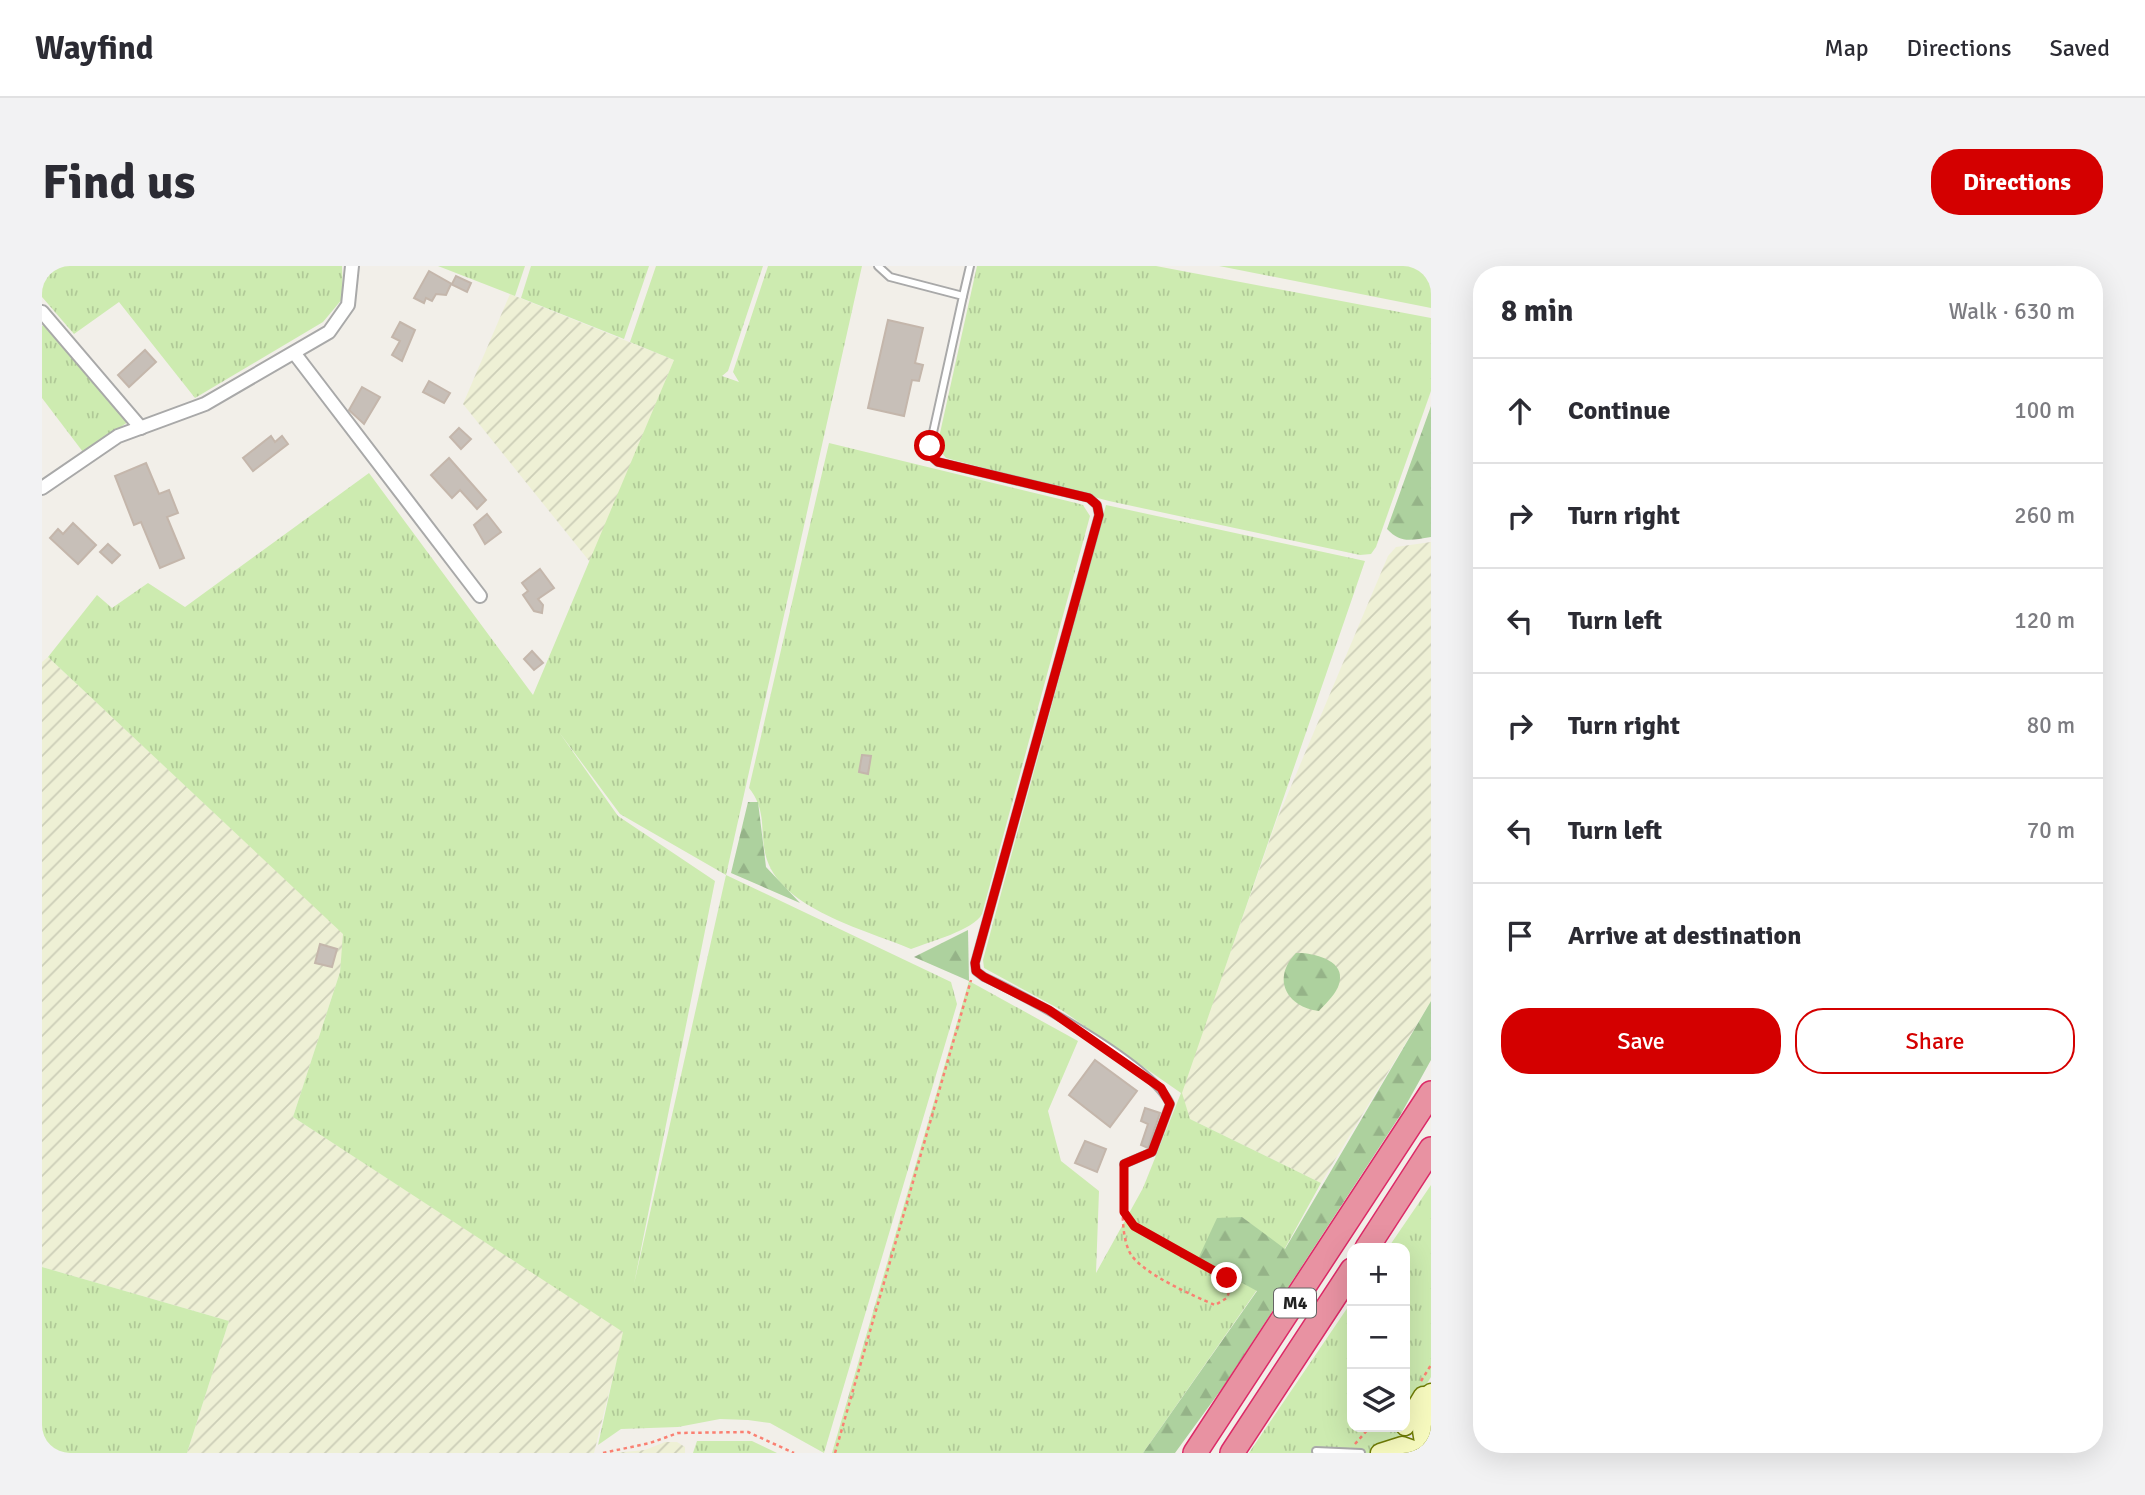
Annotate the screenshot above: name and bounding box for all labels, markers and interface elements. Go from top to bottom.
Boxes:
text: Wayfind [35,28,154,69]
text: Map [1824,33,1869,63]
text: Directions [1907,33,2012,63]
text: Saved [2050,33,2110,63]
button: Directions [1931,149,2103,215]
text: Find us [42,152,195,212]
text: 8 min [1501,293,1573,330]
text: Walk · 630 m [1949,297,2075,326]
icon: ahead [1501,392,1539,430]
text: Continue [1568,395,1670,427]
text: 100 m [2014,396,2075,425]
route start [914,430,945,461]
icon: right [1501,497,1539,535]
text: Turn right [1568,500,1680,532]
text: 260 m [2014,501,2075,530]
icon: left [1501,602,1539,640]
text: Turn left [1568,605,1662,637]
text: 120 m [2014,606,2075,635]
icon: right [1501,707,1539,745]
text: Turn right [1568,710,1680,742]
text: 80 m [2027,711,2075,740]
icon: left [1501,812,1539,850]
text: Turn left [1568,815,1662,847]
text: 70 m [2027,816,2075,845]
icon: arrive [1501,917,1539,955]
text: Arrive at destination [1568,920,1801,952]
button: Save [1501,1008,1781,1074]
button: Share [1795,1008,2075,1074]
map controls [1347,1243,1410,1432]
button: + [1347,1243,1410,1306]
route end [1211,1262,1242,1293]
road number: M4 [1274,1288,1316,1318]
button: − [1347,1306,1410,1369]
button: layers [1347,1369,1410,1432]

